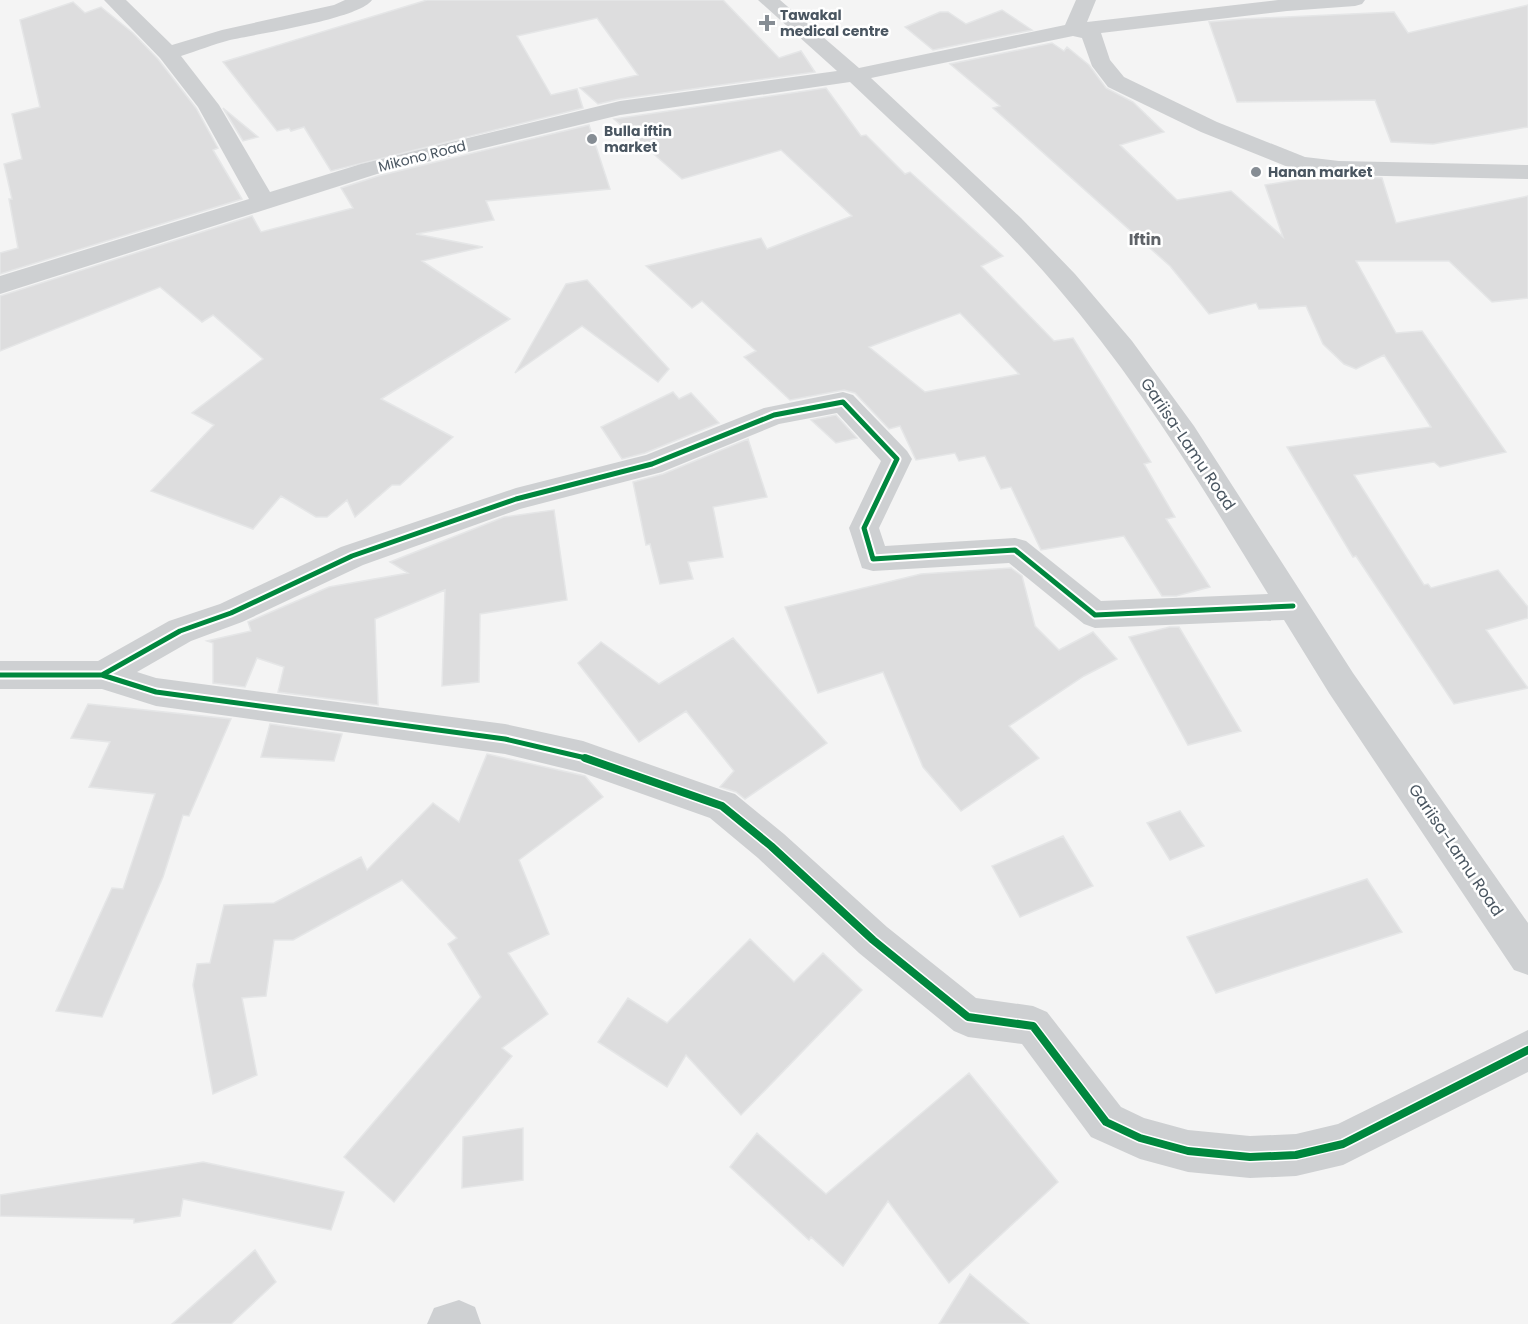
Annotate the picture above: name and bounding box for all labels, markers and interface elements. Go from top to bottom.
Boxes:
place label: Tawakal medical centre [780,5,889,41]
marker: Tawakal medical centre [758,14,776,32]
place label: Bulla iftin market [604,121,672,157]
marker: Bulla iftin market [585,132,599,146]
street label: Mikono Road [376,135,468,177]
place label: Hanan market [1268,162,1373,182]
marker: Hanan market [1249,165,1263,179]
district label: Iftin [1129,228,1161,251]
street label: Gariisa-Lamu Road [1135,373,1241,515]
street label: Gariisa-Lamu Road [1403,779,1509,921]

